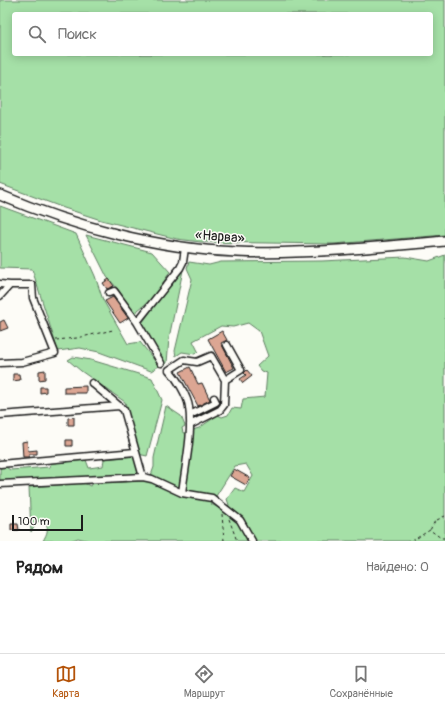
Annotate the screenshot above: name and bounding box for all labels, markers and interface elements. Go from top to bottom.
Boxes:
search box [12,12,433,56]
icon: search [26,23,48,45]
text: Поиск [58,25,97,44]
street label: «Нарва» [195,226,245,247]
scale bar [12,513,83,532]
text: 100 m [18,515,49,528]
text: Рядом [16,557,63,578]
text: Найдено: 0 [366,559,429,575]
tab: Карта [52,663,79,700]
tab: Маршрут [184,663,225,700]
tab: Сохранённые [329,663,393,700]

